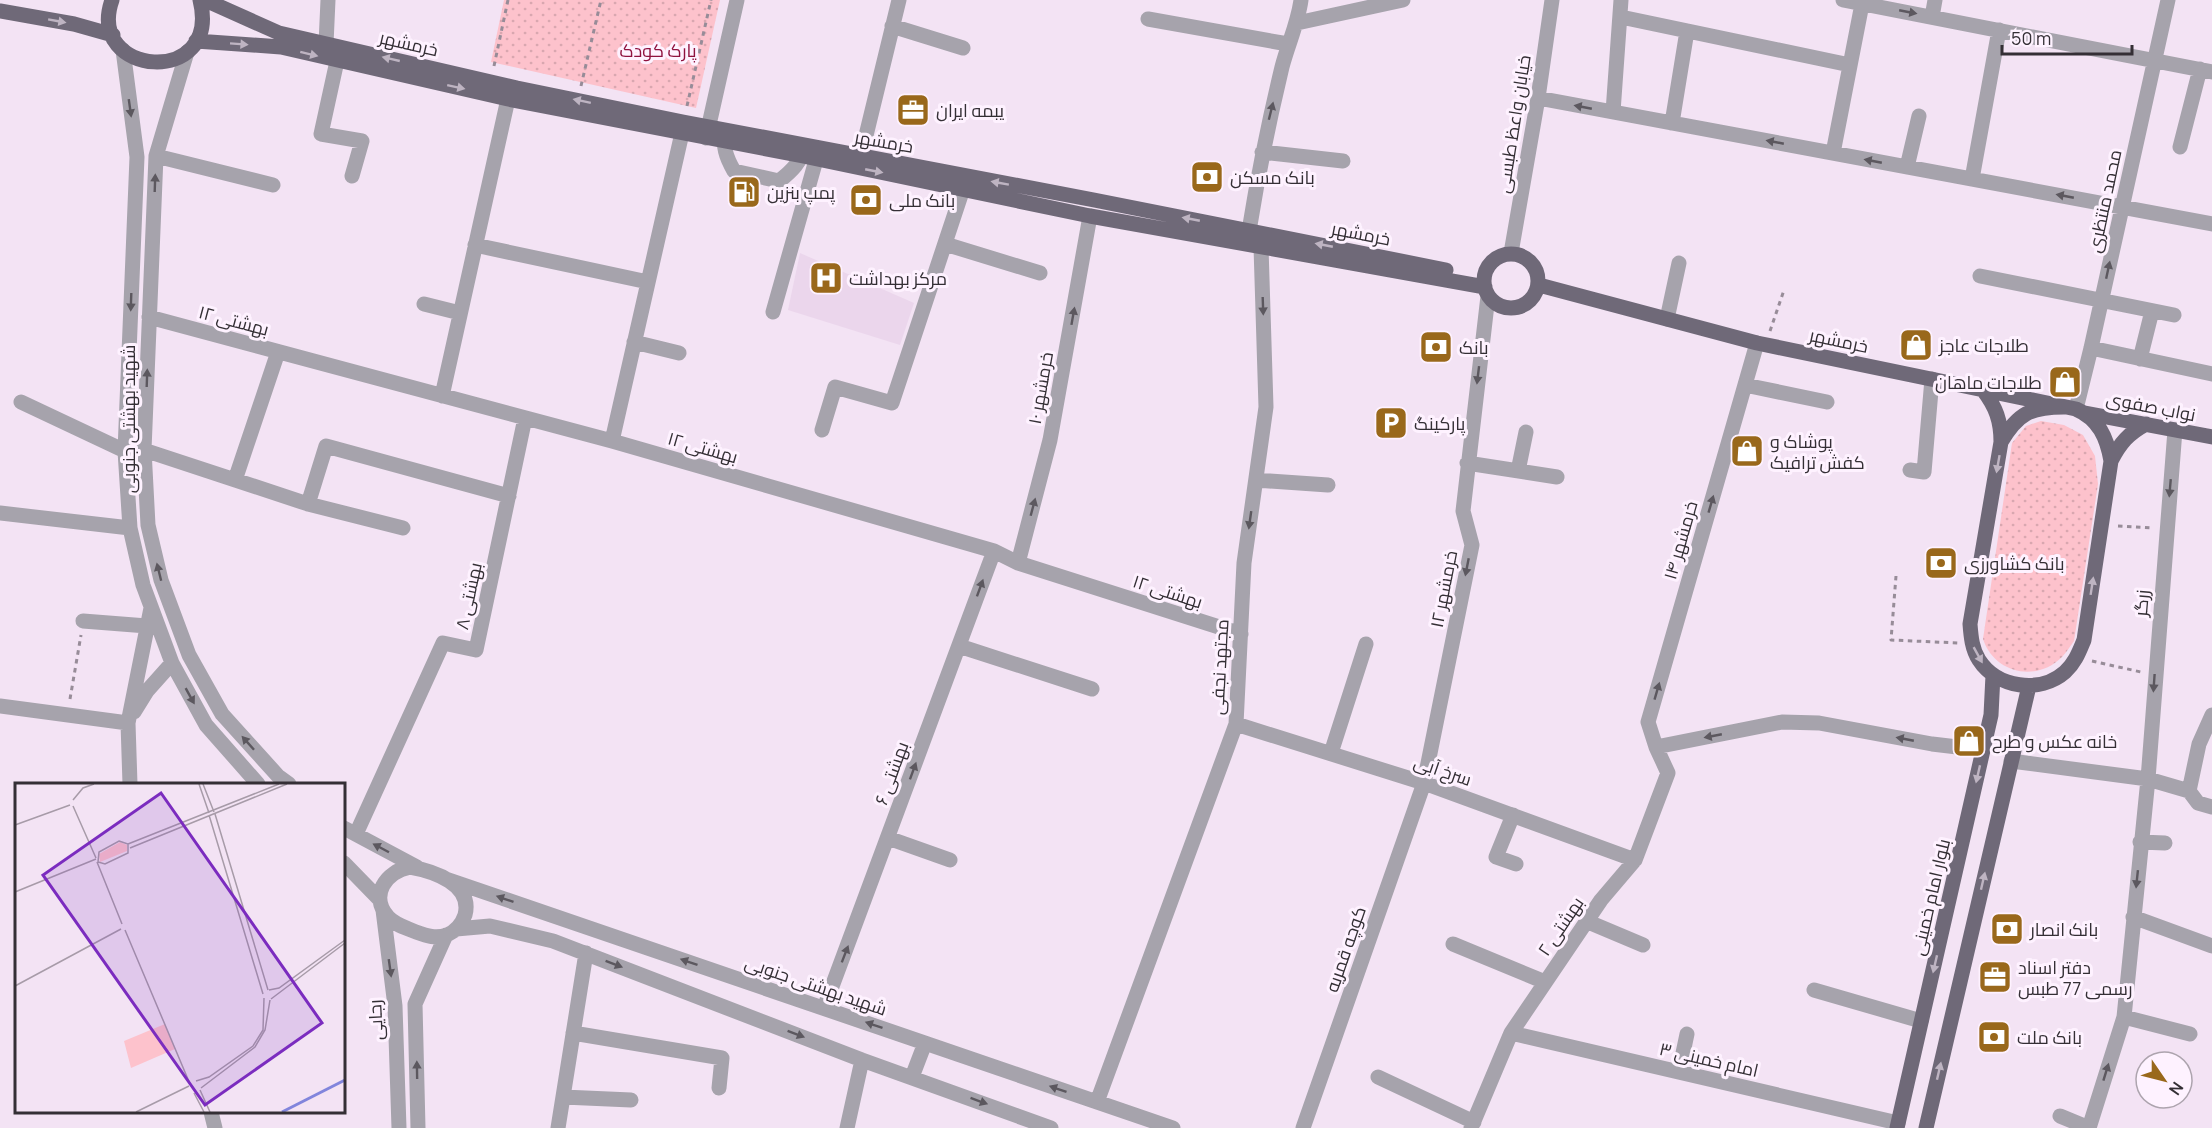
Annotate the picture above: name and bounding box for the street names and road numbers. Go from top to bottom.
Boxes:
street label: خرمشهر [376,24,441,61]
street label: خیابان واعظ طبسی [1490,53,1536,195]
street label: خرمشهر [852,124,915,158]
street label: محمد منتظری [2081,147,2127,255]
street label: خرمشهر [1328,215,1393,250]
street label: بهشتی ۱۲ [196,299,272,341]
street label: خرمشهر [1806,322,1871,358]
street label: شهید بهشتی جنوبی [116,345,140,493]
street label: خرمشهر ۱۰ [1022,350,1058,426]
street label: نواب صفوی [2104,386,2198,426]
street label: بهشتی ۱۲ [665,426,741,468]
street label: خرمشهر ۱۴ [1657,498,1703,582]
street label: خرمشهر ۱۲ [1424,548,1462,630]
street label: بهشتی ۸ [449,560,487,632]
street label: بهشتی ۱۲ [1130,568,1206,614]
street label: زرگر [2128,588,2154,619]
street label: مجتهد نجفی [1205,618,1233,716]
street label: بهشتی ۶ [869,738,913,808]
street label: سرخ آبی [1411,749,1475,792]
street label: بلوار امام خمینی [1905,836,1956,958]
street label: بهشتی ۲ [1531,892,1589,960]
street label: کوچه قمریه [1319,903,1372,995]
street label: شهید بهشتی جنوبی [742,949,890,1021]
street label: رجایی [362,999,388,1041]
street label: امام خمینی ۳ [1657,1036,1761,1083]

